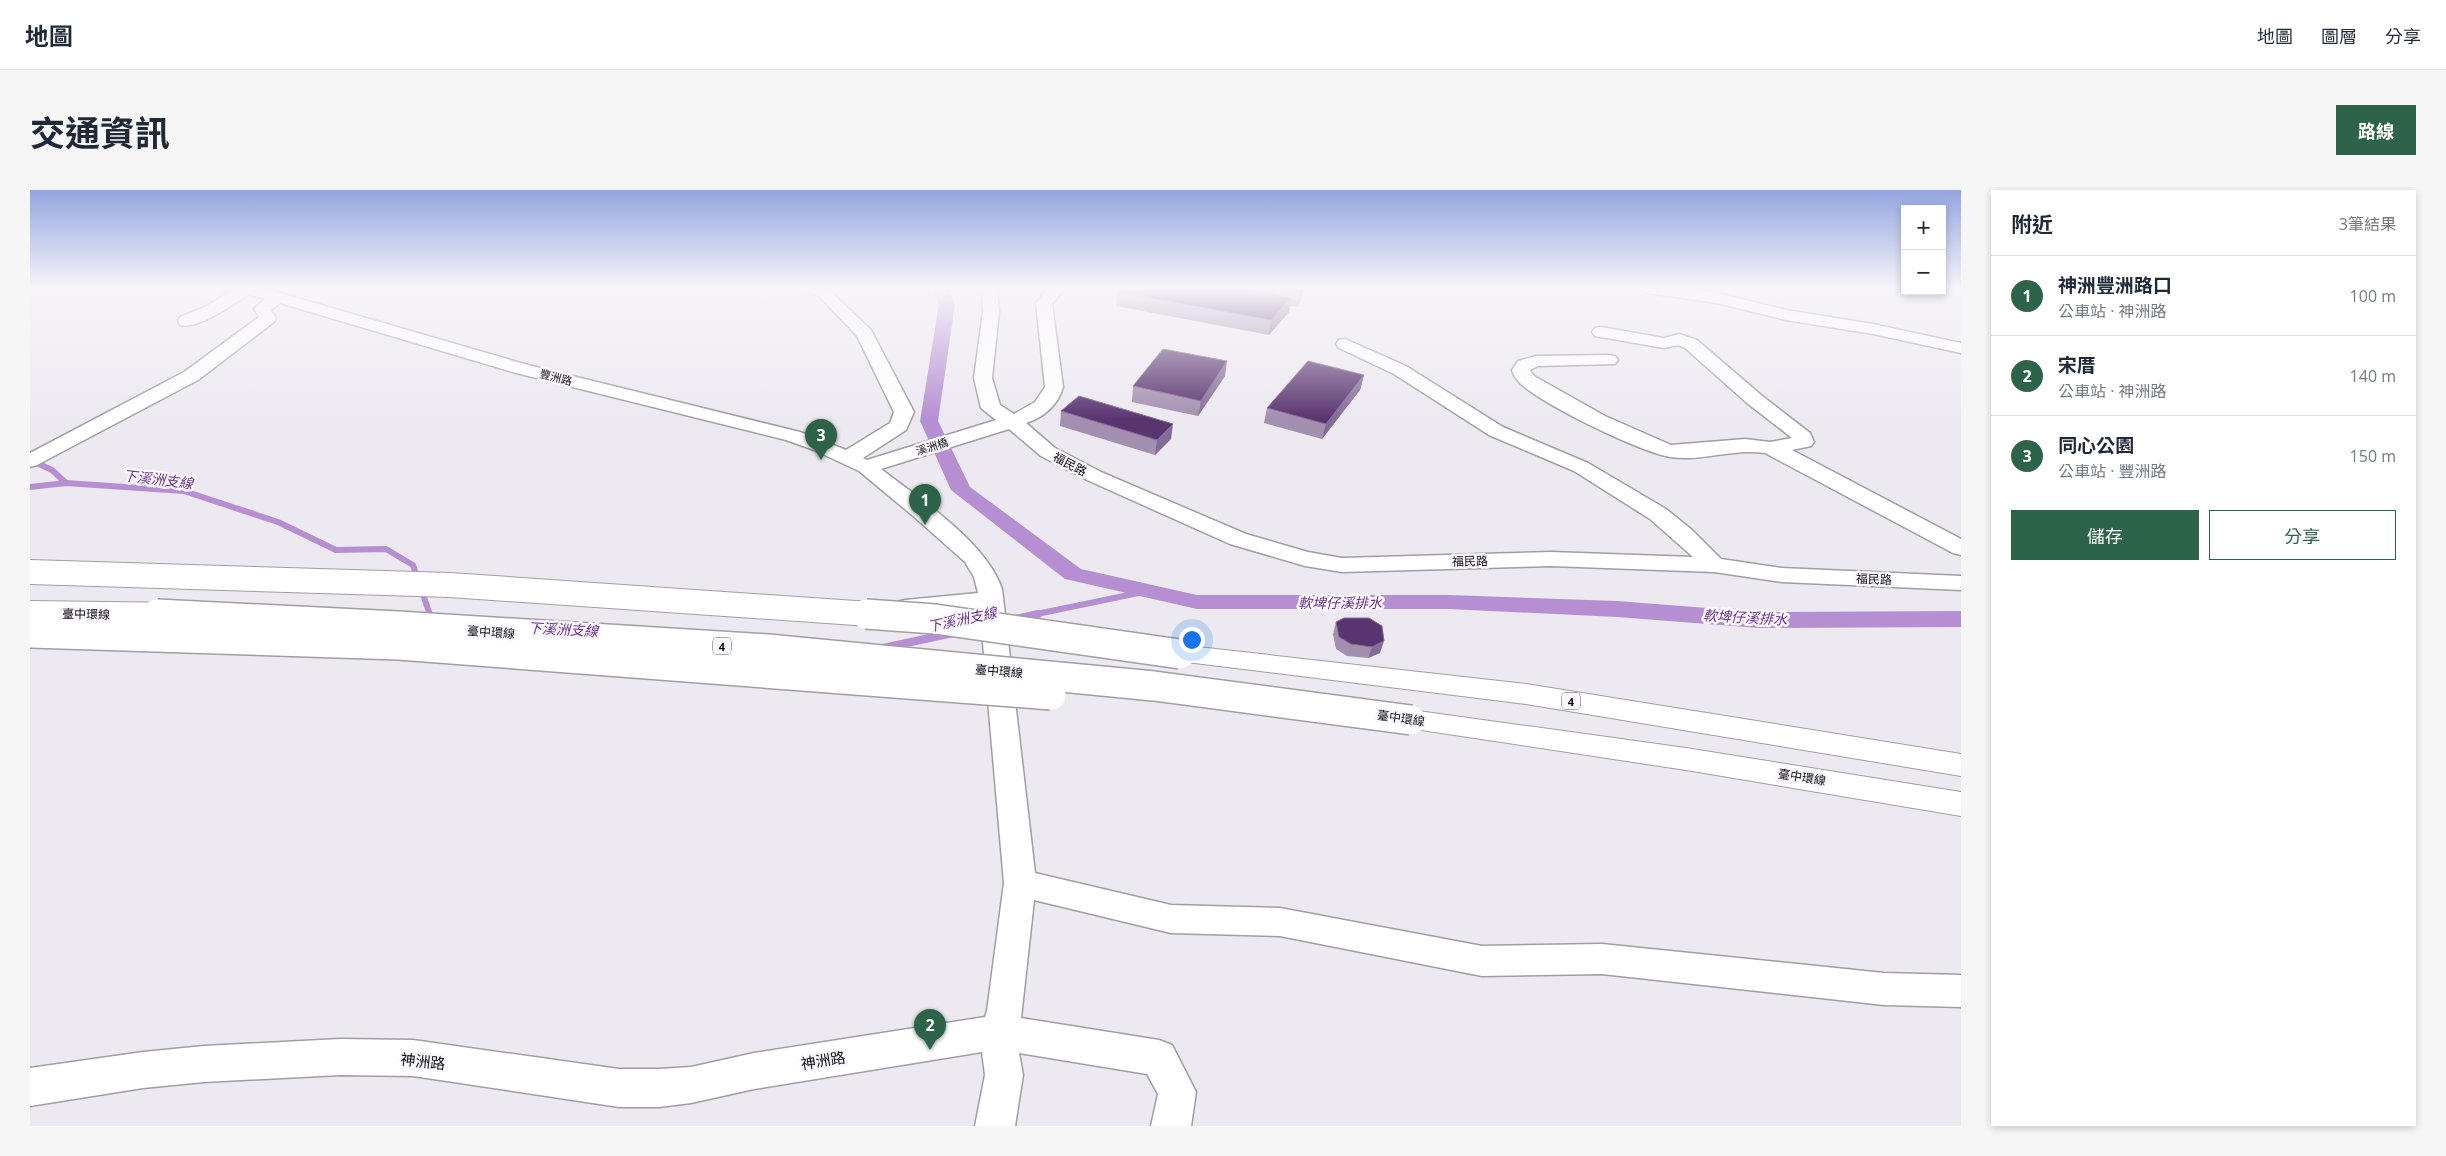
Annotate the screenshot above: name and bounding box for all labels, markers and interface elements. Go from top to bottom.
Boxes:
text: 地圖 [25,19,73,52]
text: 地圖 [2257,24,2293,48]
text: 圖層 [2321,24,2357,48]
text: 分享 [2385,24,2421,48]
button: 路線 [2336,105,2416,155]
text: 交通資訊 [30,109,170,156]
map controls [1901,205,1946,295]
button: + [1901,205,1946,250]
text: 附近 [2011,210,2053,238]
text: 3筆結果 [2339,213,2396,235]
button: − [1901,250,1946,295]
text: 神洲豐洲路口 [2058,272,2172,298]
text: 1 [2022,285,2032,307]
text: 100 m [2350,285,2396,307]
text: 公車站 · 神洲路 [2058,300,2167,322]
text: 宋厝 [2058,352,2096,378]
text: 2 [2022,365,2032,387]
text: 140 m [2350,365,2396,387]
street label: 豐洲路 [538,366,574,388]
text: 公車站 · 神洲路 [2058,380,2167,402]
pin: 3 [805,419,837,460]
text: 同心公園 [2058,432,2134,458]
street label: 溪洲橋 [914,434,950,458]
text: 3 [2022,445,2032,467]
text: 150 m [2350,445,2396,467]
street label: 福民路 [1050,448,1090,480]
text: 公車站 · 豐洲路 [2058,460,2167,482]
water label: 下溪洲支線 [122,465,196,493]
pin: 1 [909,484,941,525]
button: 儲存 [2011,510,2199,560]
button: 分享 [2209,510,2396,560]
street label: 福民路 [1452,552,1488,570]
street label: 福民路 [1856,570,1892,588]
water label: 軟埤仔溪排水 [1298,593,1383,612]
water label: 下溪洲支線 [926,602,1000,636]
street label: 臺中環線 [62,605,110,623]
water label: 軟埤仔溪排水 [1703,605,1788,629]
water label: 下溪洲支線 [528,618,600,640]
street label: 臺中環線 [466,622,516,642]
your location [1179,627,1205,653]
road number: 4 [713,638,731,654]
street label: 臺中環線 [974,660,1024,682]
road number: 4 [1562,692,1580,710]
street label: 臺中環線 [1376,706,1426,730]
street label: 臺中環線 [1777,765,1827,789]
pin: 2 [914,1009,946,1050]
street label: 神洲路 [799,1047,847,1073]
street label: 神洲路 [400,1049,446,1073]

